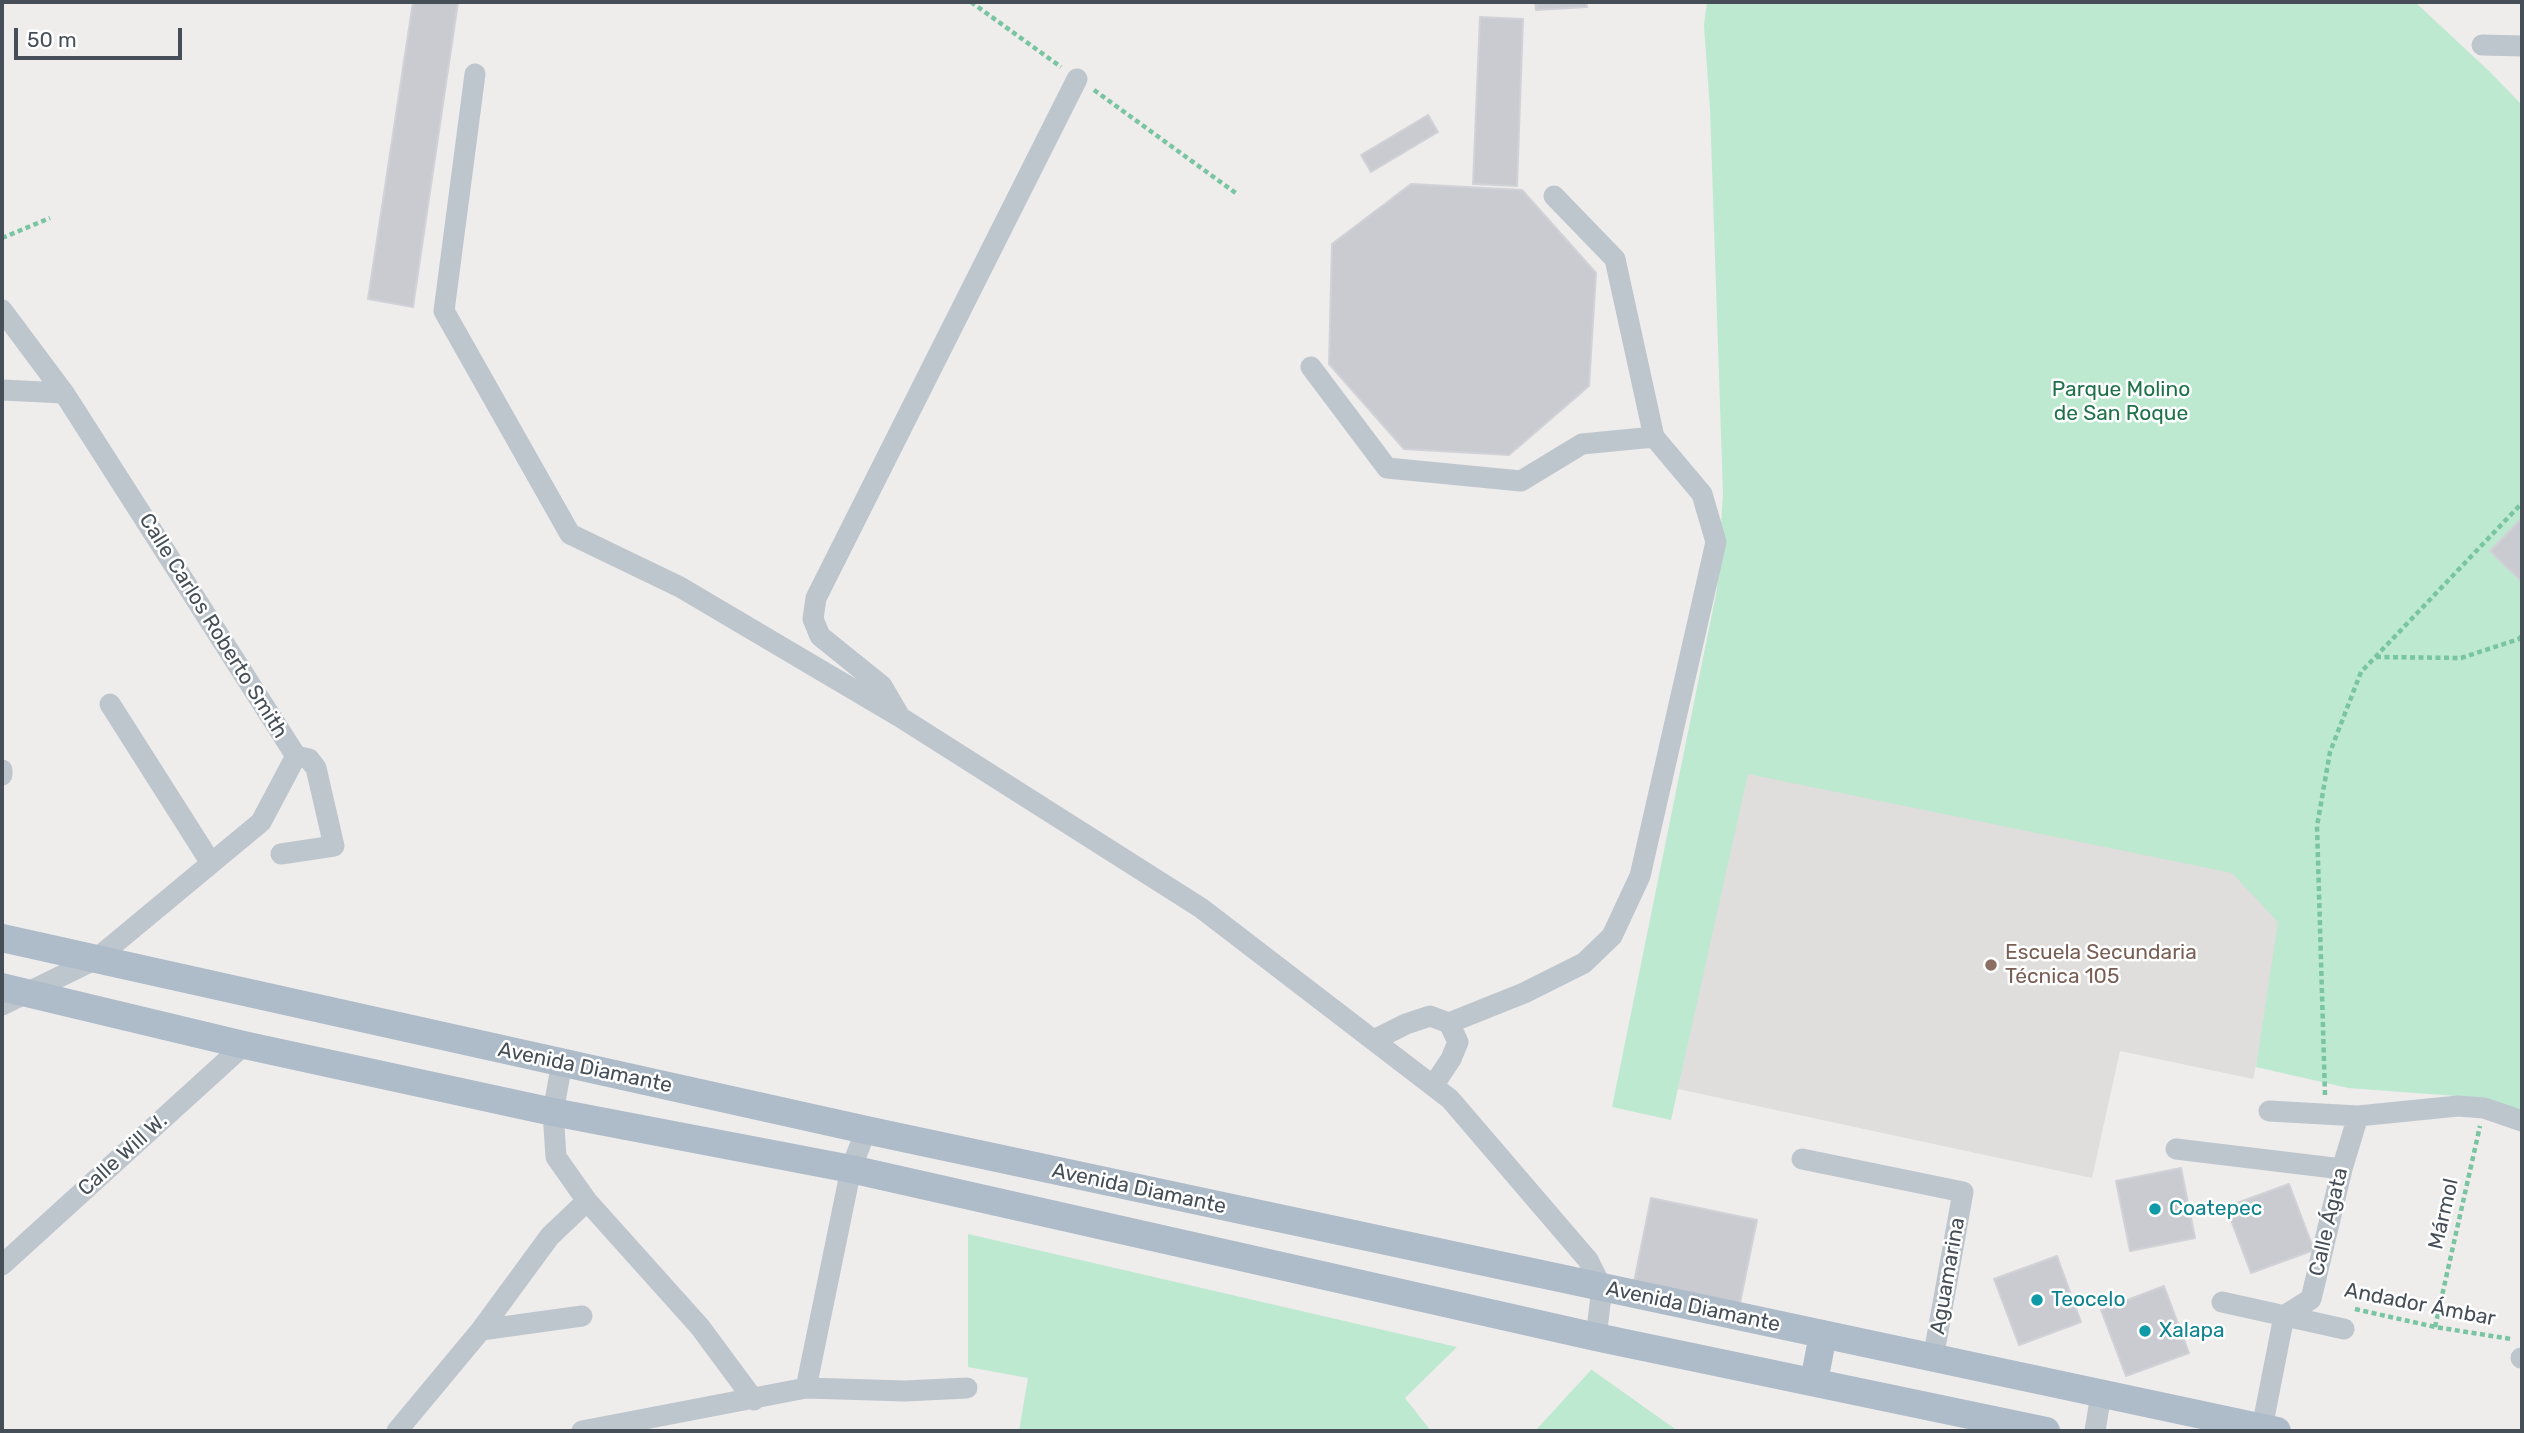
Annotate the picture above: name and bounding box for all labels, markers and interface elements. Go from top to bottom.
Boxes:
scale bar [18,14,186,58]
text: 50 m [27,27,77,52]
park label: Parque Molino de San Roque [2052,377,2190,427]
street label: Calle Carlos Roberto Smith [133,509,293,743]
place label: Escuela Secundaria Técnica 105 [2005,940,2197,990]
marker: Escuela Secundaria Técnica 105 [1983,957,1999,973]
street label: Avenida Diamante [496,1037,674,1099]
street label: Calle Will W. [73,1108,173,1202]
street label: Avenida Diamante [1050,1158,1228,1220]
street label: Calle Ágata [2304,1165,2354,1279]
street label: Mármol [2424,1176,2464,1252]
place label: Coatepec [2169,1196,2262,1222]
marker: Coatepec [2147,1201,2163,1217]
street label: Aguamarina [1925,1216,1971,1336]
street label: Avenida Diamante [1604,1276,1782,1338]
street label: Andador Ámbar [2342,1278,2498,1332]
place label: Teocelo [2051,1287,2125,1313]
marker: Teocelo [2029,1292,2045,1308]
place label: Xalapa [2159,1318,2225,1344]
marker: Xalapa [2137,1323,2153,1339]

